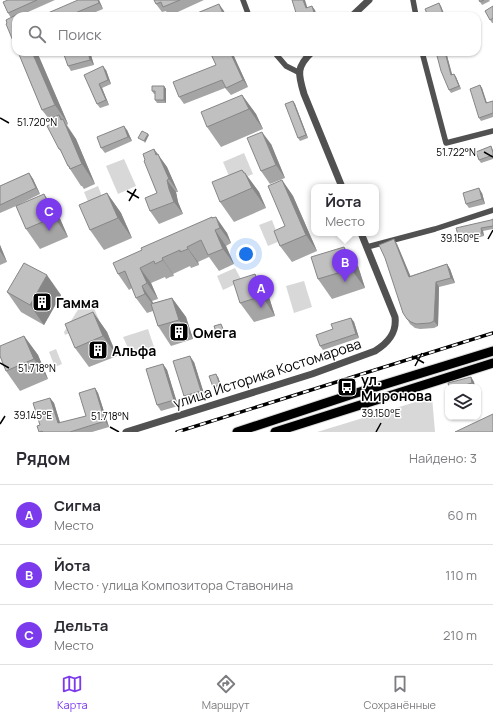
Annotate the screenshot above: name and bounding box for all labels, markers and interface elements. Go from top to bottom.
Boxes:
search box [12,12,481,56]
icon: search [26,23,48,45]
text: Поиск [58,24,102,45]
text: 51.720°N [17,115,57,129]
text: 51.722°N [436,145,476,159]
popup [311,184,379,236]
text: Йота [325,191,361,212]
pin: C [36,198,62,231]
text: Место [325,212,365,230]
text: 39.150°E [441,231,480,245]
your location [236,244,256,264]
pin: B [332,249,358,282]
pin: A [248,275,274,308]
building icon: Гамма [31,291,53,313]
place label: Гамма [56,293,99,312]
building icon: Омега [168,321,190,343]
place label: Омега [193,323,237,342]
street label: улица Историка Костомарова [171,334,363,412]
building icon: Альфа [87,339,109,361]
place label: Альфа [112,341,156,360]
text: 51.718°N [18,361,56,375]
place label: ул. Миронова [361,370,432,405]
bus stop icon: ул. Миронова [336,376,358,398]
map controls [445,384,481,420]
button: layers [445,384,481,420]
text: 39.150°E [362,406,401,420]
text: 39.145°E [14,408,53,422]
text: 51.718°N [91,409,129,423]
text: Рядом [16,447,70,470]
text: Найдено: 3 [409,449,477,467]
text: Сигма [54,495,101,516]
text: A [25,506,33,524]
text: 60 m [447,506,477,524]
text: Место [54,516,94,534]
text: Йота [54,555,90,576]
text: B [25,566,33,584]
text: 110 m [445,566,477,584]
text: Место · улица Композитора Ставонина [54,576,293,594]
text: Дельта [54,615,108,636]
text: C [24,626,34,644]
text: 210 m [443,626,477,644]
text: Место [54,636,94,654]
tab: Карта [57,673,88,712]
tab: Маршрут [202,673,250,712]
tab: Сохранённые [364,673,436,712]

